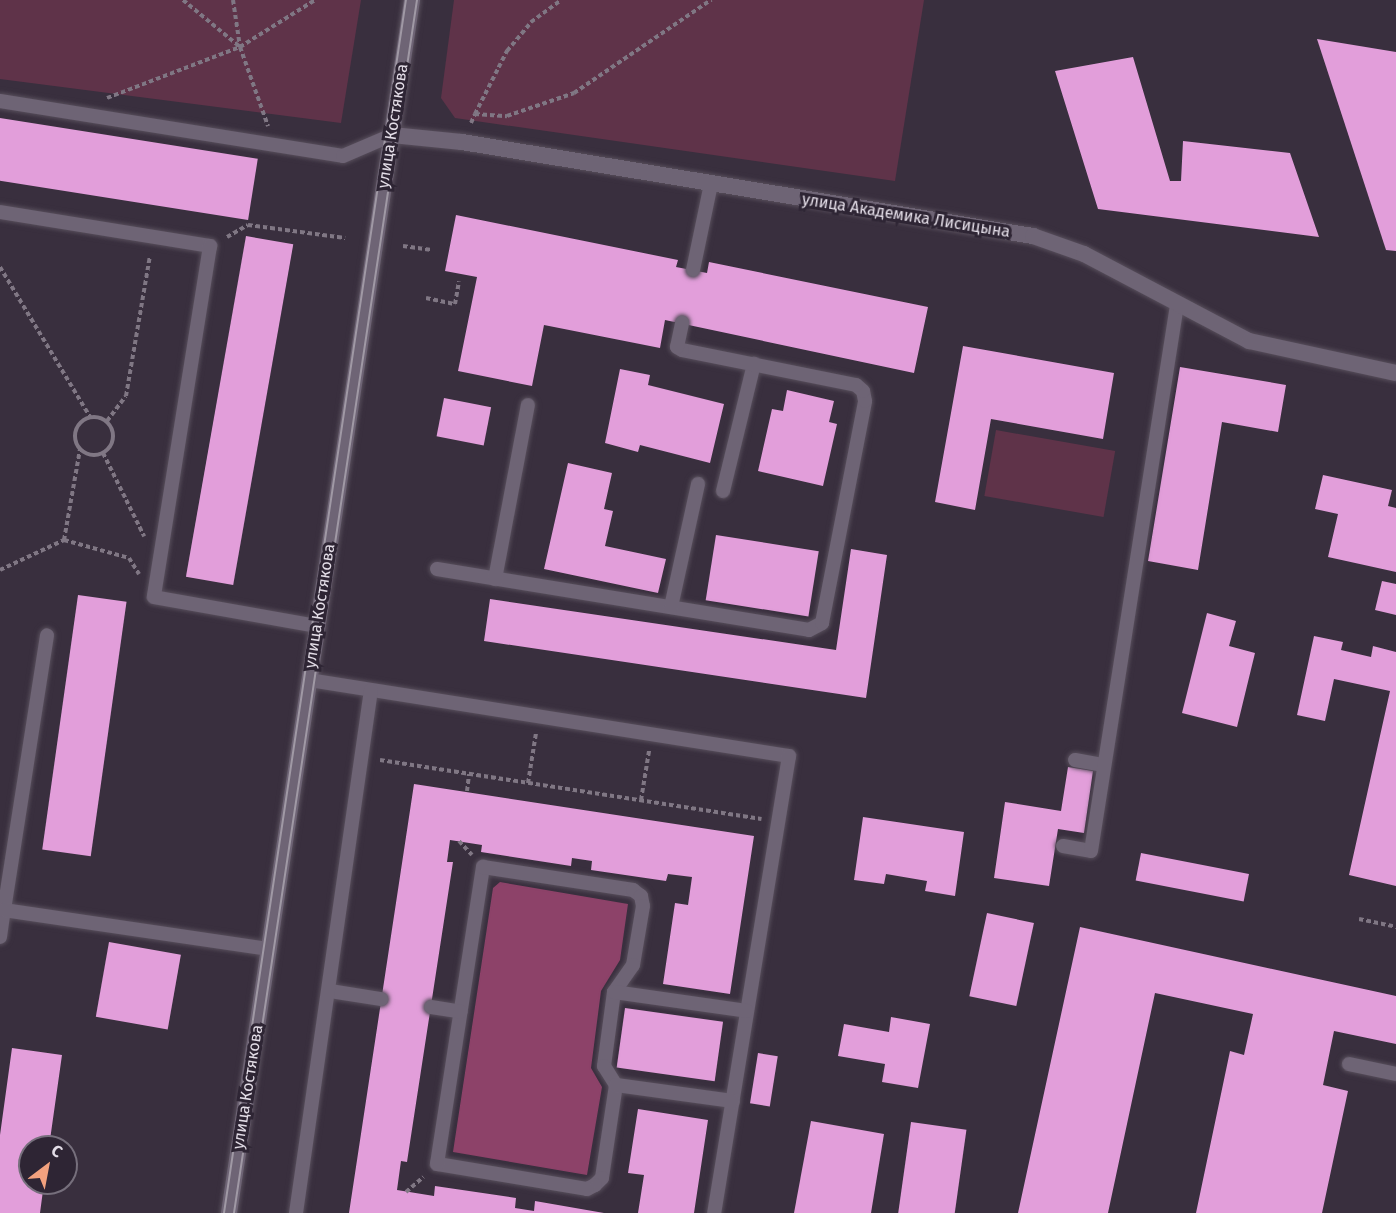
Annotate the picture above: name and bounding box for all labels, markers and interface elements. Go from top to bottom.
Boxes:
street label: улица Костякова [374,62,412,190]
street label: улица Академика Лисицына [801,190,1011,242]
street label: улица Костякова [301,542,339,670]
street label: улица Костякова [229,1023,267,1151]
north arrow [18,1135,78,1195]
text: С [48,1141,66,1161]

